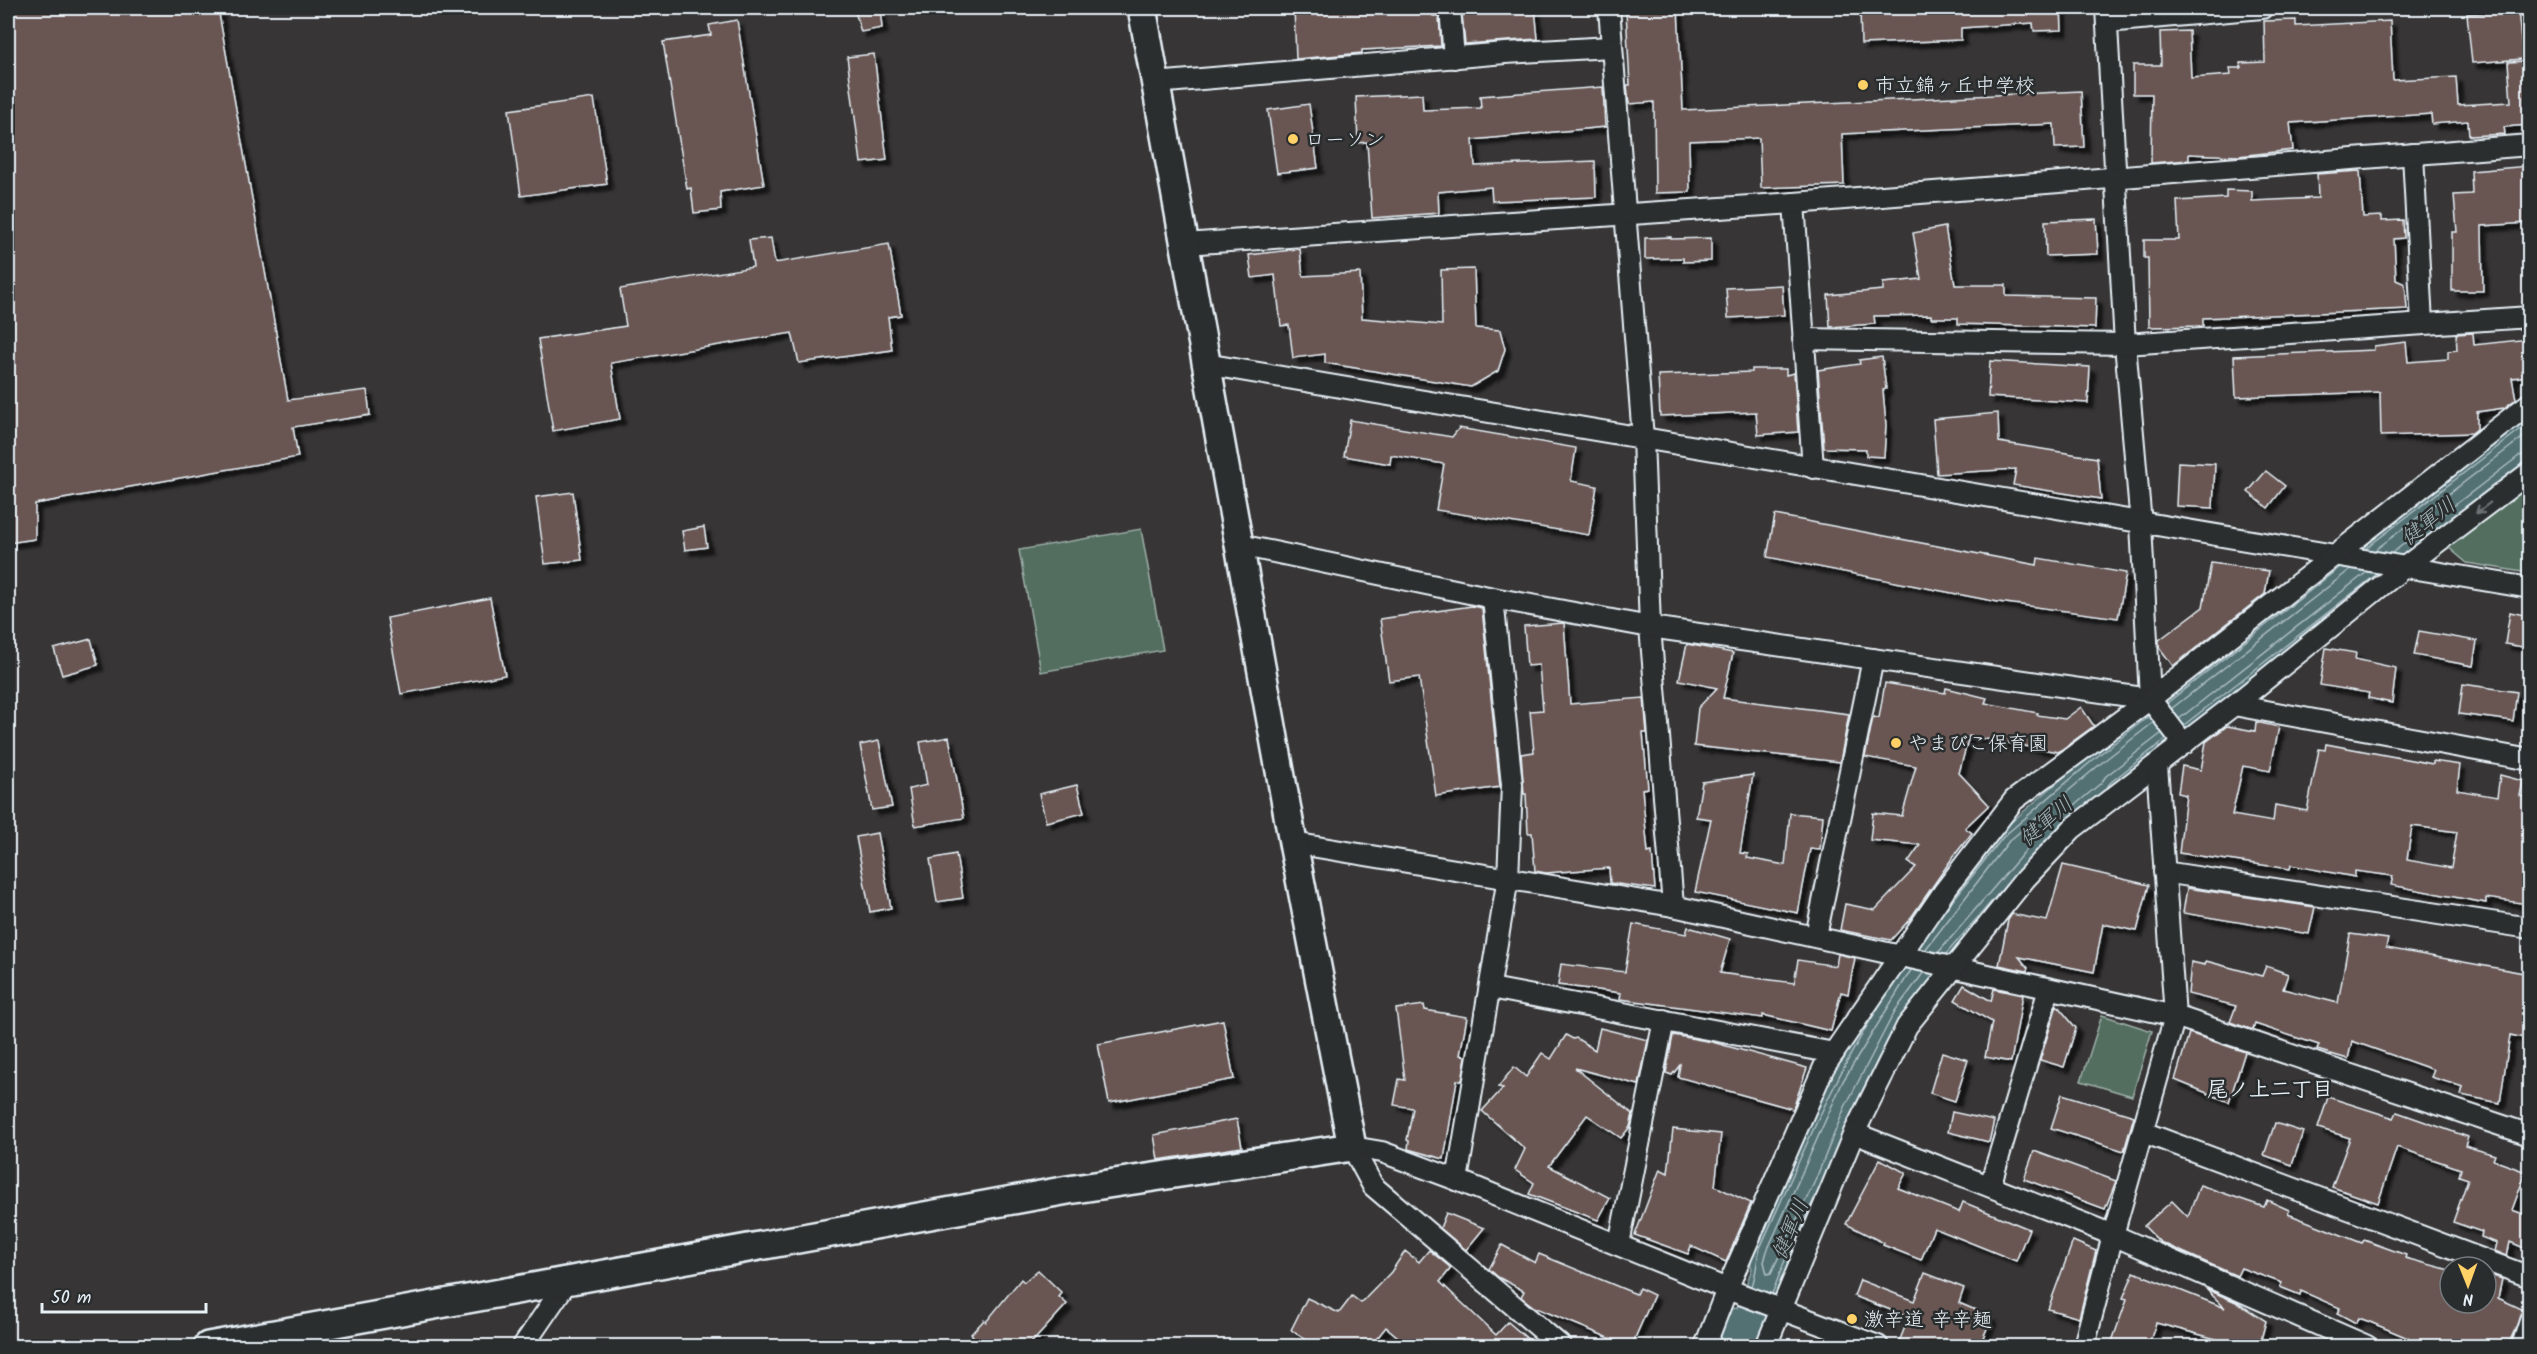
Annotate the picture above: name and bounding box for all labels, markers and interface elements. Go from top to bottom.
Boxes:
place label: 市立錦ヶ丘中学校 [1875,71,2035,103]
marker: 市立錦ヶ丘中学校 [1856,78,1870,92]
place label: ローソン [1305,125,1385,157]
marker: ローソン [1286,132,1300,146]
water label: 健軍川 [2394,490,2464,555]
one-way arrow [2475,501,2491,514]
place label: やまびこ保育園 [1908,729,2048,761]
marker: やまびこ保育園 [1889,736,1903,750]
water label: 健軍川 [2012,789,2082,855]
district label: 尾ノ上二丁目 [2207,1074,2333,1107]
water label: 健軍川 [1764,1194,1819,1265]
north arrow [2438,1255,2498,1315]
scale bar [42,1276,206,1314]
text: 50 m [51,1284,91,1313]
text: N [2463,1286,2474,1311]
place label: 激辛道 辛辛麺 [1864,1305,1992,1337]
marker: 激辛道 辛辛麺 [1845,1312,1859,1326]

